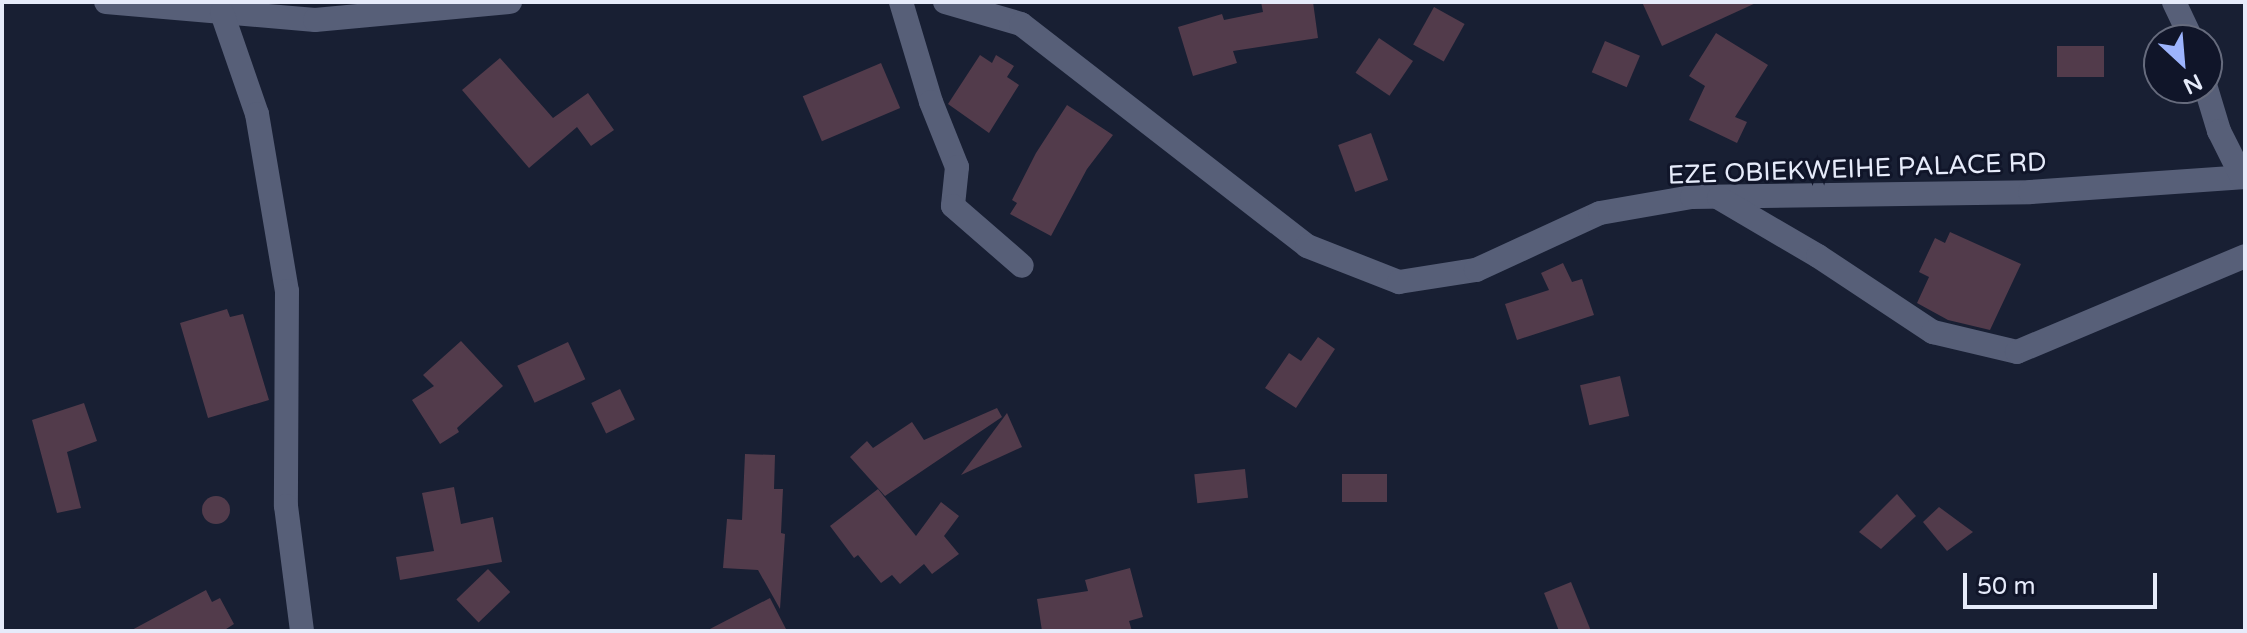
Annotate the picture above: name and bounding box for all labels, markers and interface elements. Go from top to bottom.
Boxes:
north arrow [2143,24,2223,104]
text: N [2179,68,2206,99]
street label: EZE OBIEKWEIHE PALACE RD [1667,147,2047,191]
scale bar [1967,557,2161,607]
text: 50 m [1977,572,2035,601]

